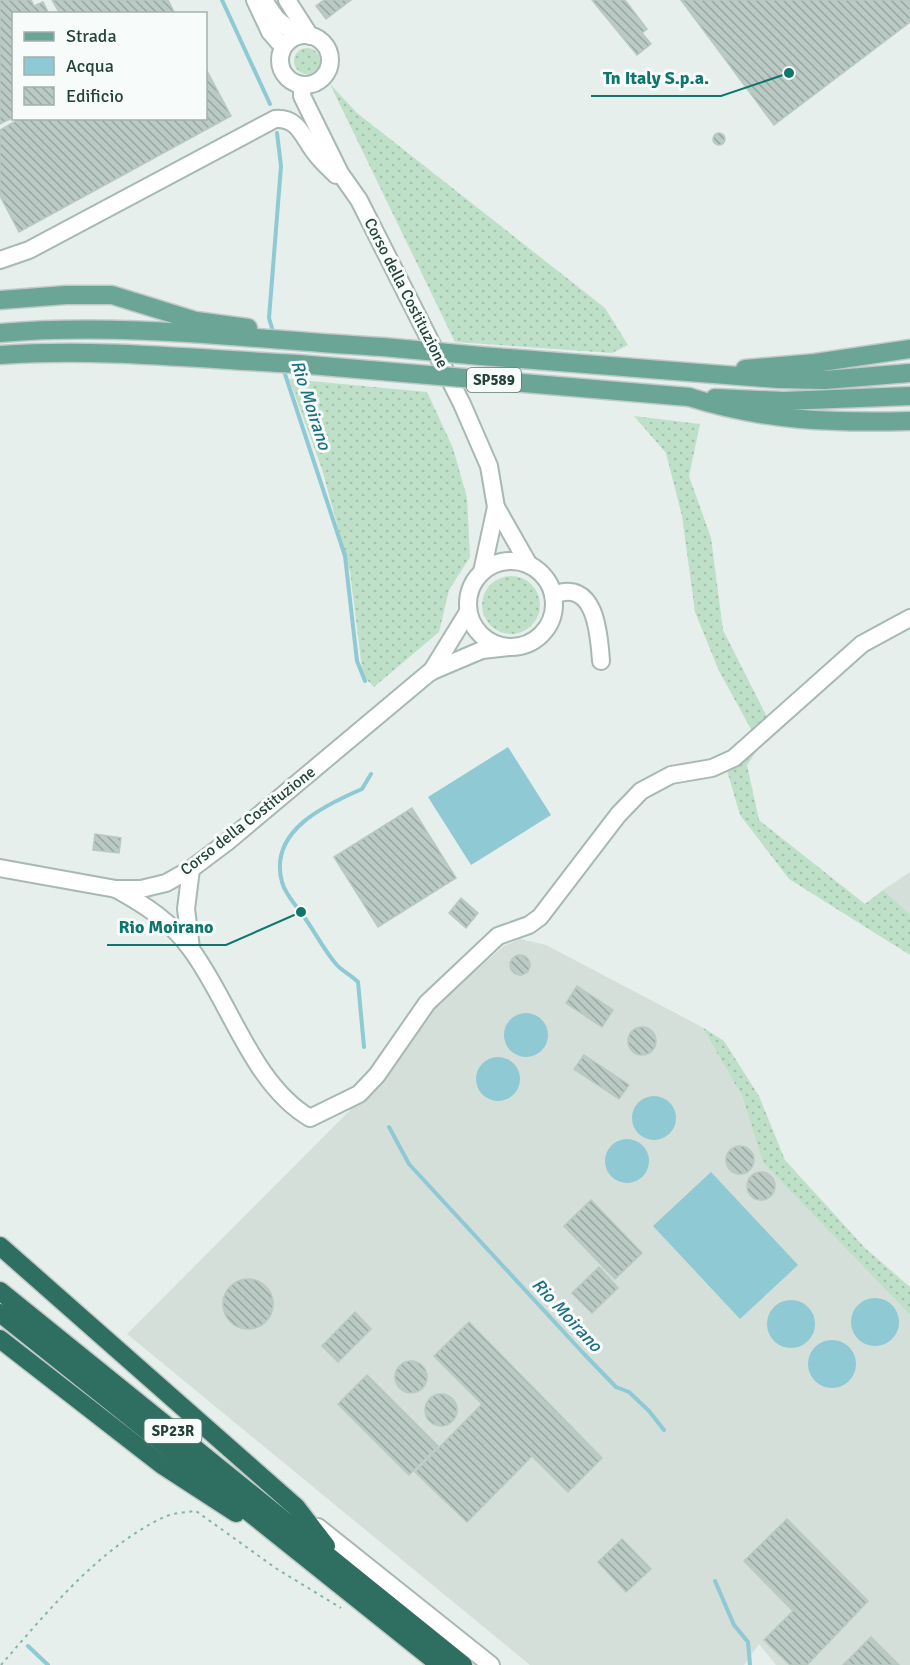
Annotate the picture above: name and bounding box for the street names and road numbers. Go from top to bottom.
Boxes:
street label: Corso della Costituzione [359,215,453,371]
road number: SP589 [467,368,521,392]
street label: Corso della Costituzione [177,762,319,880]
road number: SP23R [144,1419,201,1443]

